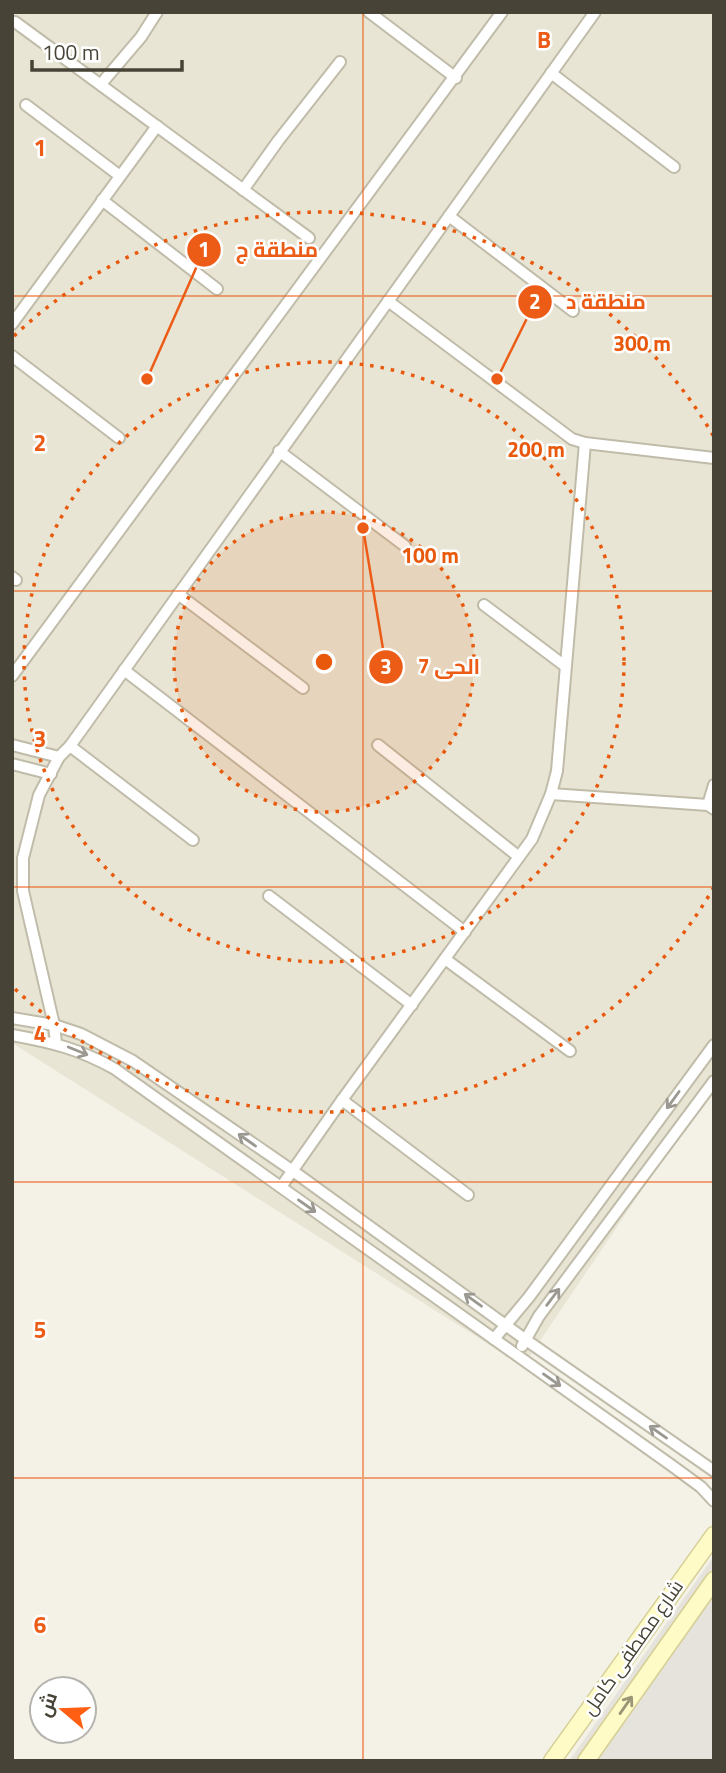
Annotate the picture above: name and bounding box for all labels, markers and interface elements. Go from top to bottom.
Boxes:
text: B [537,22,551,57]
scale bar [32,28,182,72]
text: 100 m [42,36,99,68]
text: 1 [34,130,46,165]
callout: منطقة ج [186,229,332,271]
text: 1 [198,233,210,265]
text: منطقة ج [236,233,318,265]
callout: منطقة د [517,281,660,323]
text: 2 [529,285,541,317]
text: منطقة د [566,285,646,317]
text: 300 m [613,327,671,359]
text: 2 [34,425,46,460]
text: 200 m [507,433,565,465]
text: 100 m [401,539,459,571]
callout: الحى 7 [369,646,494,688]
centre of rings [312,650,336,674]
text: 3 [380,650,392,682]
text: الحى 7 [418,650,480,682]
text: 3 [34,721,46,756]
text: 4 [34,1016,46,1051]
one-way arrow [67,1046,89,1059]
one-way arrow [666,1090,681,1109]
one-way arrow [238,1133,257,1147]
one-way arrow [297,1199,316,1213]
one-way arrow [545,1288,560,1307]
one-way arrow [463,1293,482,1308]
text: 5 [34,1312,46,1347]
one-way arrow [542,1373,561,1387]
one-way arrow [649,1425,668,1439]
street label: شارع مصطفى كامل [574,1573,690,1721]
text: 6 [34,1607,47,1642]
north arrow [28,1675,98,1745]
text: ش [29,1688,64,1721]
one-way arrow [618,1696,633,1715]

